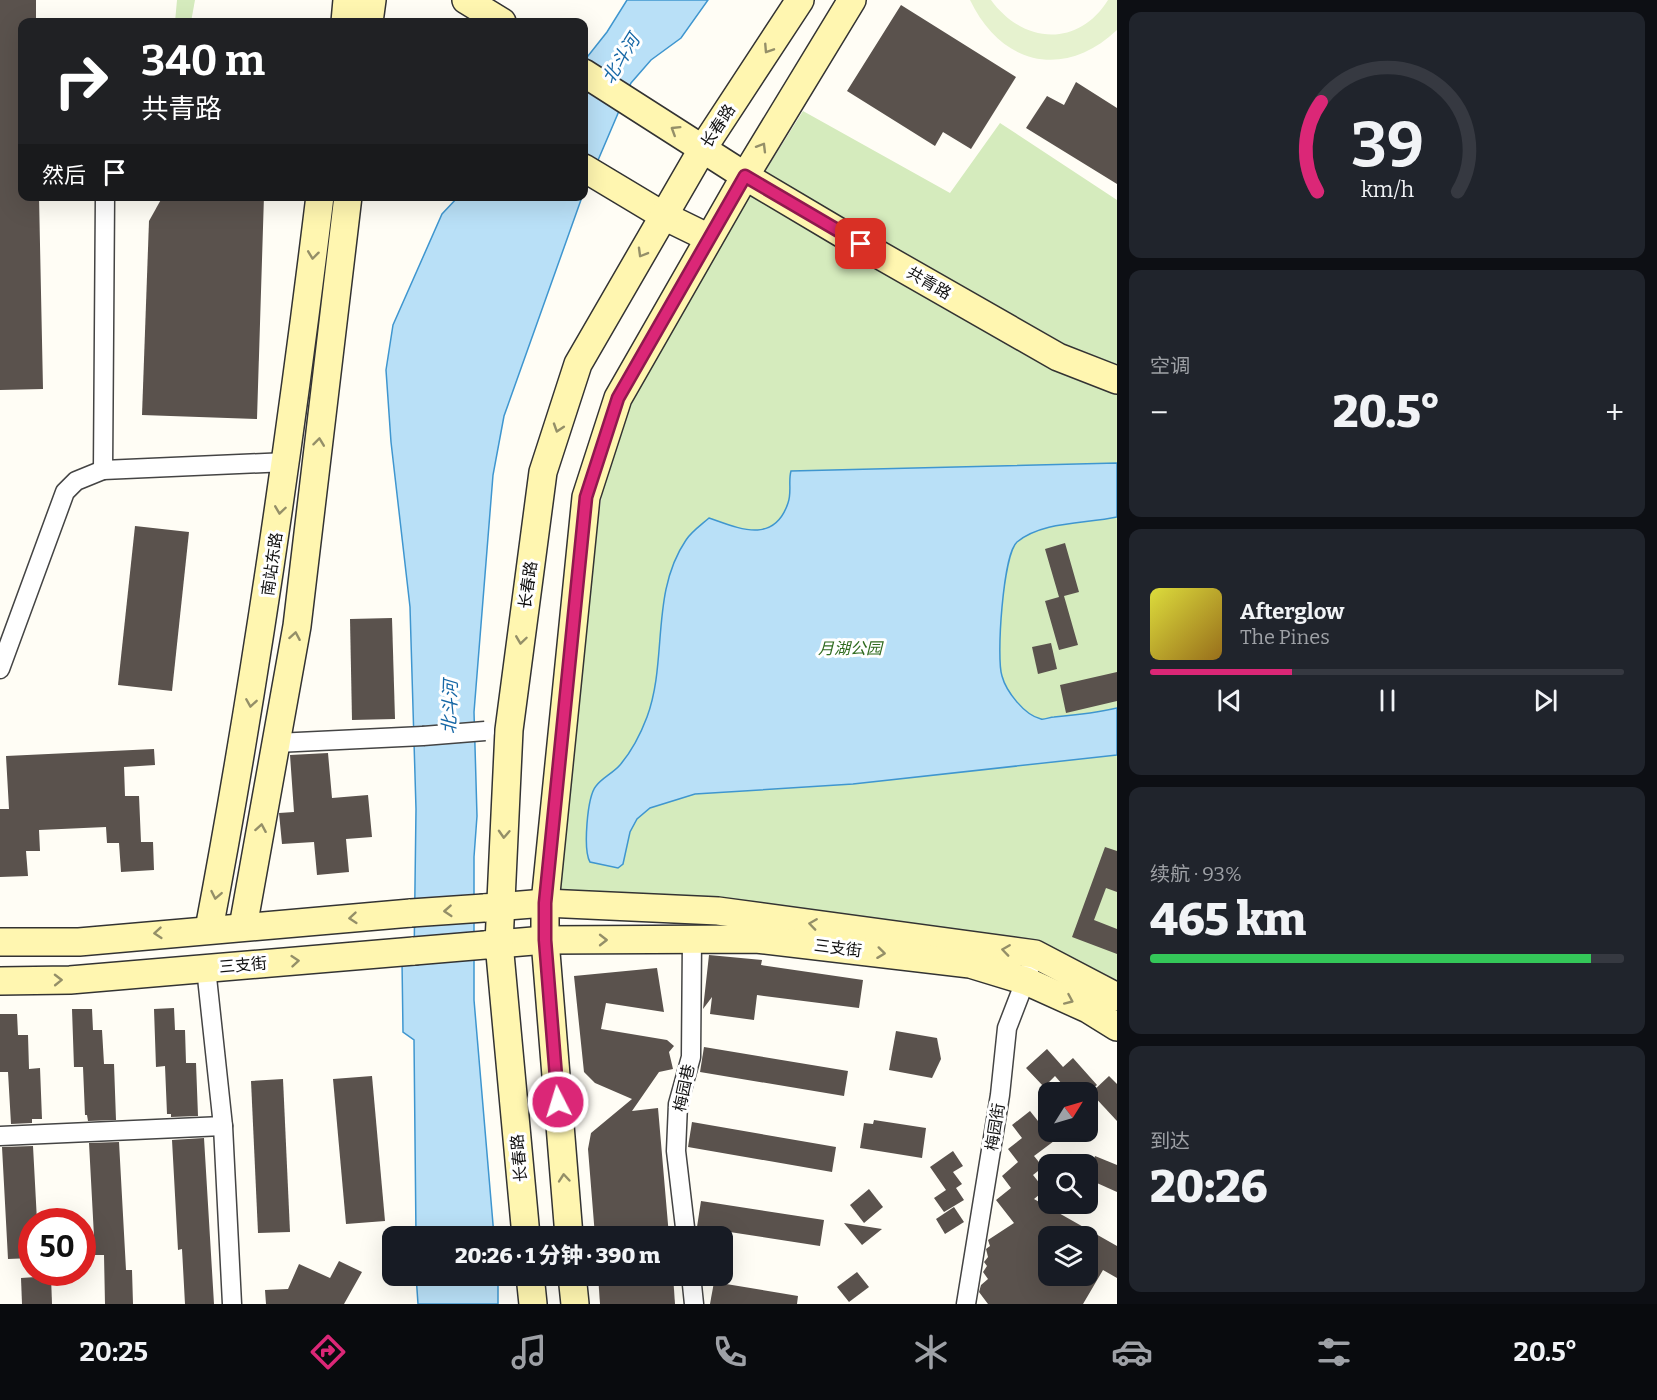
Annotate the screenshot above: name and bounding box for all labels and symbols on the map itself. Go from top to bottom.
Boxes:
water label: 北斗河 [597,28,646,88]
one-way arrow [764,42,775,53]
street label: 长春路 [697,101,739,151]
one-way arrow [671,126,681,138]
one-way arrow [755,143,767,153]
pin [835,218,886,269]
one-way arrow [638,247,649,257]
one-way arrow [307,250,320,259]
street label: 共青路 [903,263,955,303]
one-way arrow [552,422,565,433]
one-way arrow [312,438,325,447]
one-way arrow [274,505,287,515]
street label: 南站东路 [258,531,286,597]
street label: 长春路 [515,560,541,610]
one-way arrow [288,631,301,641]
one-way arrow [515,636,528,645]
park label: 月湖公园 [818,639,884,658]
water label: 北斗河 [438,677,462,734]
one-way arrow [245,699,257,708]
one-way arrow [254,823,267,833]
one-way arrow [497,830,510,839]
one-way arrow [210,890,223,900]
one-way arrow [443,904,452,917]
one-way arrow [348,911,357,924]
one-way arrow [809,918,818,930]
one-way arrow [154,926,163,939]
one-way arrow [599,934,608,946]
street label: 三支街 [813,936,863,960]
one-way arrow [1002,945,1011,957]
one-way arrow [877,947,886,959]
street label: 三支街 [218,953,268,977]
one-way arrow [290,955,299,968]
one-way arrow [54,974,63,986]
one-way arrow [1062,993,1073,1005]
street label: 梅园巷 [670,1063,698,1113]
position arrow [526,1070,590,1134]
north arrow [1038,1082,1098,1142]
street label: 梅园街 [982,1102,1008,1152]
street label: 长春路 [507,1133,531,1183]
one-way arrow [558,1173,571,1182]
speed limit sign: 50 [18,1208,96,1286]

